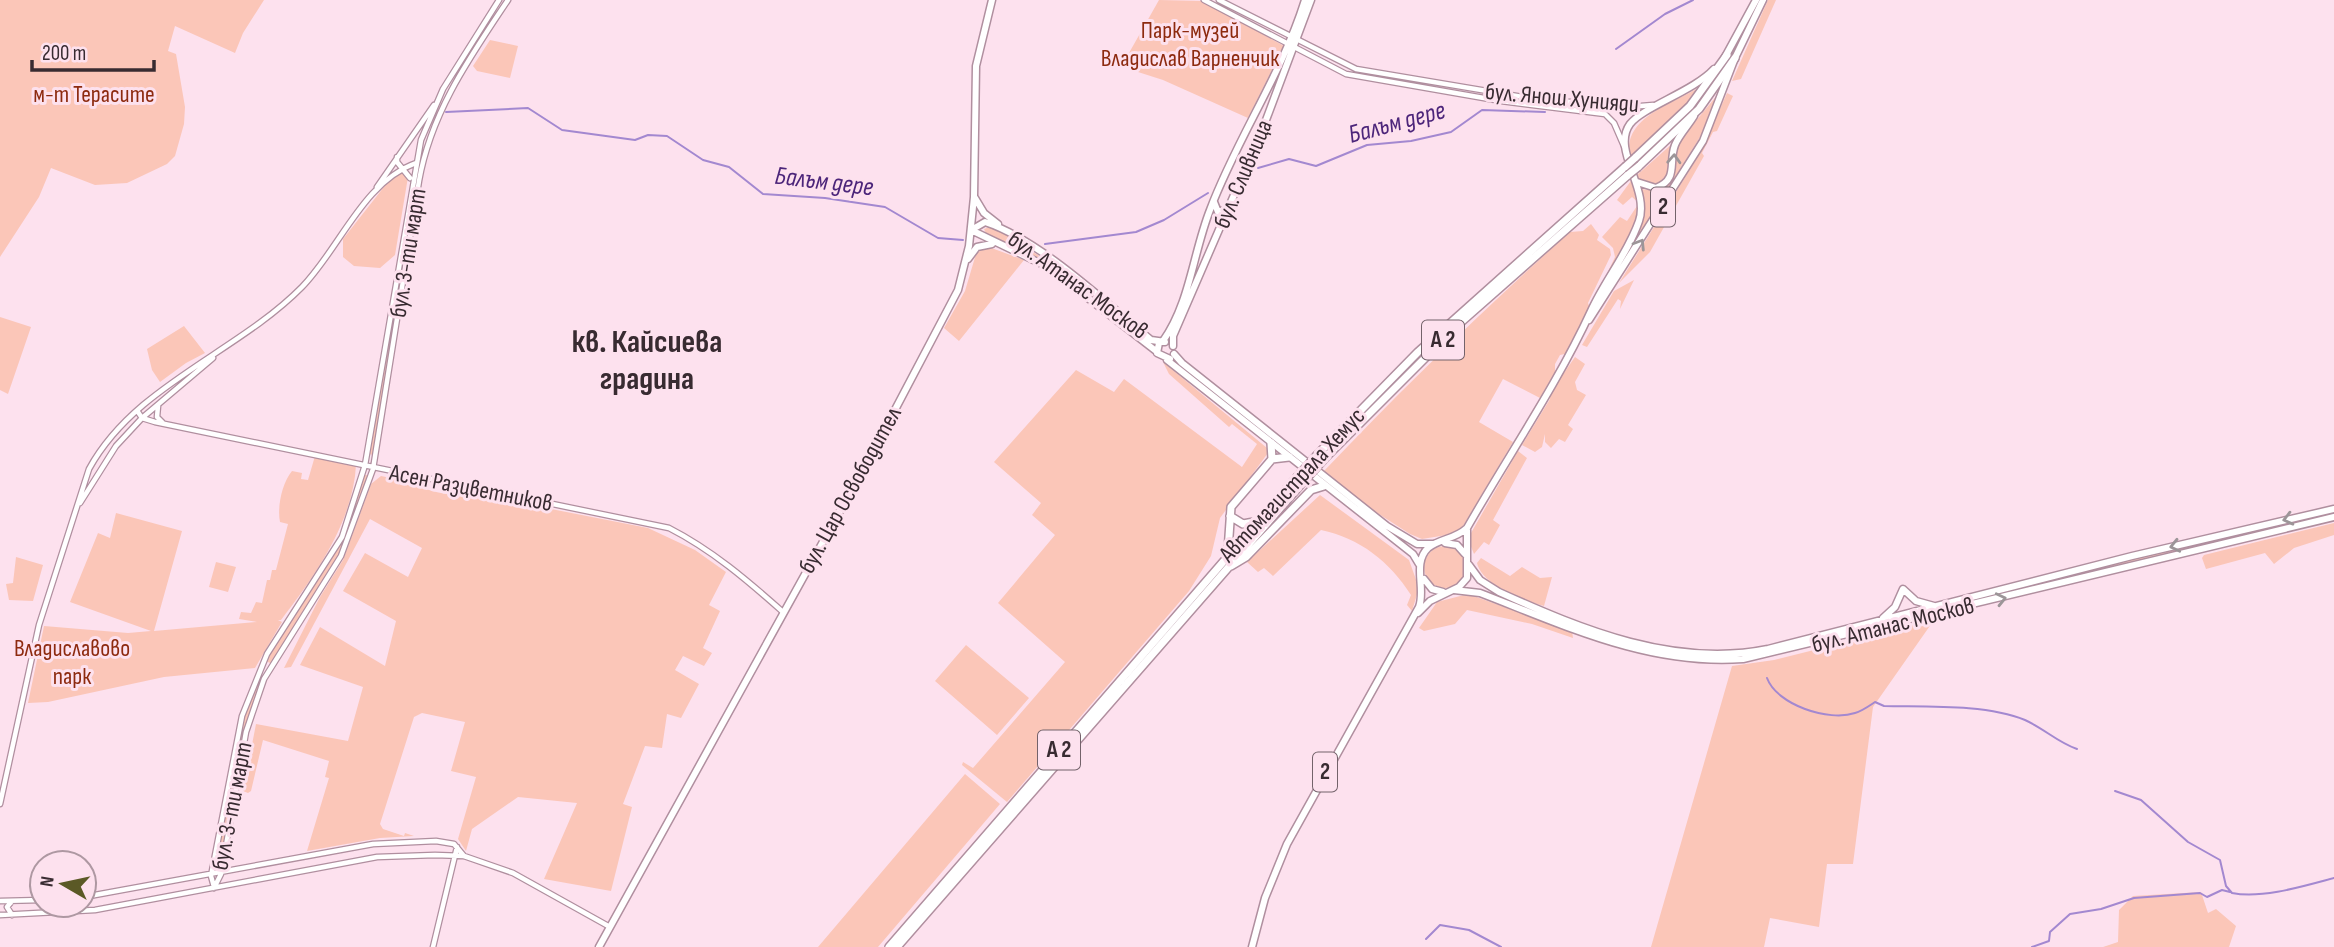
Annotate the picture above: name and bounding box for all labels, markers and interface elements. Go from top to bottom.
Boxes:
park label: Парк-музей Владислав Варненчик [1101,16,1280,73]
scale bar [32,28,154,72]
text: 200 m [42,41,86,66]
street label: бул. Янош Хунияди [1484,77,1640,119]
park label: м-т Терасите [33,80,155,109]
water label: Балъм дере [1345,95,1449,151]
street label: бул. Сливница [1207,115,1279,233]
one-way arrow [1666,153,1681,164]
water label: Балъм дере [773,161,875,203]
street label: бул. 3-ти март [383,186,433,320]
road number: 2 [1651,188,1675,227]
street label: бул. Атанас Москов [1002,224,1154,346]
one-way arrow [1631,239,1644,252]
road number: A 2 [1422,320,1464,360]
district label: кв. Кайсиева градина [572,323,722,399]
street label: бул. Цар Освободител [792,401,908,578]
street label: Автомагистрала Хемус [1212,402,1371,569]
street label: Асен Разцветников [386,458,555,518]
one-way arrow [2282,511,2294,525]
one-way arrow [2169,537,2181,552]
street label: бул. Атанас Москов [1809,591,1977,659]
one-way arrow [1995,593,2007,607]
park label: Владиславово парк [14,634,130,691]
road number: A 2 [1038,730,1080,770]
street label: бул. 3-ти март [205,739,259,873]
road number: 2 [1313,752,1337,792]
north arrow [28,849,98,919]
text: N [36,875,60,888]

